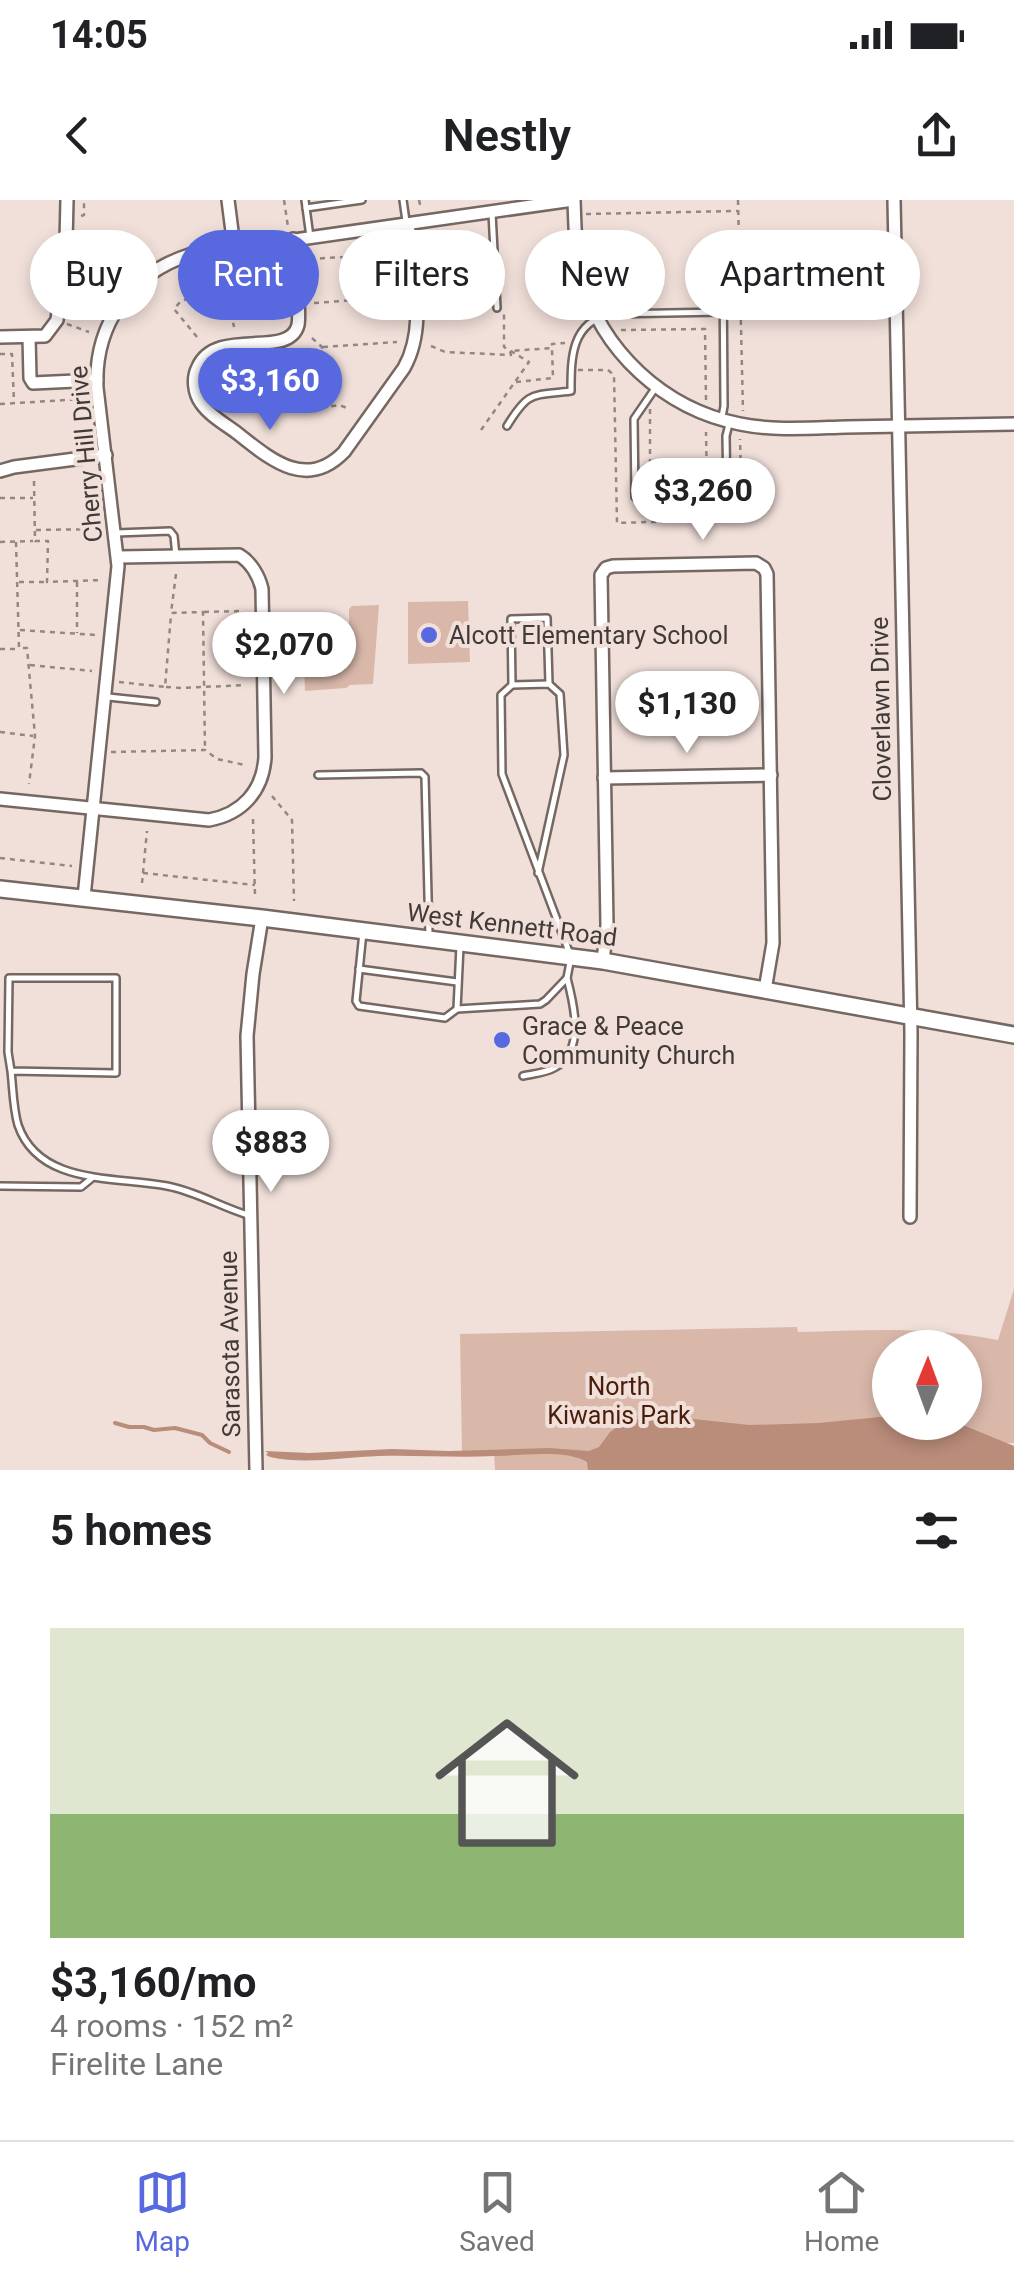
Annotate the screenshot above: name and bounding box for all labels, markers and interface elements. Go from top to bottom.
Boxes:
text: 14:05 [50,13,148,57]
icon: back [50,108,105,163]
icon: share [909,108,964,163]
text: Nestly [443,109,571,162]
chip: Buy [30,230,158,320]
chip: Rent [178,230,319,320]
chip: Filters [339,230,505,320]
chip: New [525,230,665,320]
chip: Apartment [685,230,920,320]
pin: $3,160 [189,348,351,433]
text: $3,160 [220,361,320,399]
street label: Cherry Hill Drive [64,365,108,543]
pin: $3,260 [622,458,784,543]
text: $3,260 [653,471,753,509]
pin: $2,070 [203,612,365,697]
street label: Cloverlawn Drive [865,616,897,802]
place label: Alcott Elementary School [449,621,729,650]
marker: Alcott Elementary School [418,624,440,646]
text: $2,070 [234,625,334,663]
pin: $1,130 [606,671,768,756]
text: $1,130 [637,684,737,722]
street label: West Kennett Road [405,898,619,952]
place label: Grace & Peace Community Church [522,1012,735,1070]
marker: Grace & Peace Community Church [491,1029,513,1051]
pin: $883 [212,1110,330,1195]
text: $883 [234,1123,308,1161]
street label: Sarasota Avenue [214,1250,246,1438]
north arrow [872,1330,982,1440]
map controls [872,1330,982,1440]
park label: North Kiwanis Park [547,1372,691,1430]
icon: filters [909,1503,964,1558]
text: 5 homes [50,1506,212,1555]
icon: home [417,1693,597,1873]
text: $3,160/mo [50,1958,257,2007]
text: 4 rooms · 152 m² [50,2007,293,2045]
text: Firelite Lane [50,2045,223,2083]
tab: Map [135,2165,190,2258]
tab: Saved [459,2165,535,2258]
tab: Home [804,2165,879,2258]

